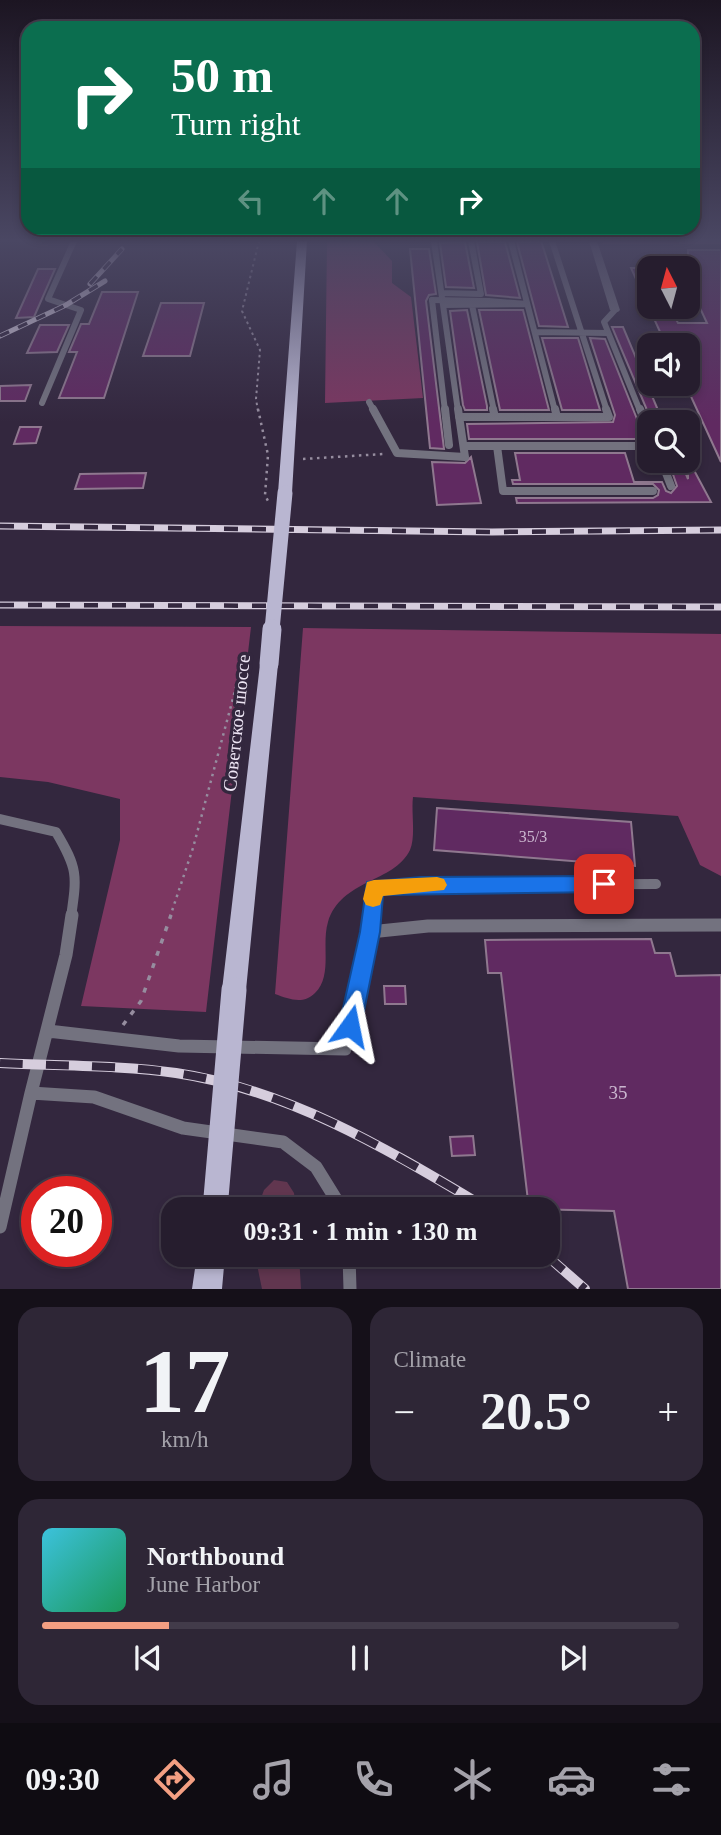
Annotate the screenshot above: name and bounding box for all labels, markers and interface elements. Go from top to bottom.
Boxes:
text: 50 m [171,48,273,103]
icon: right [56,49,147,140]
text: Turn right [171,106,301,142]
icon: left [232,182,270,220]
icon: ahead [305,182,343,220]
icon: ahead [378,182,416,220]
icon: right [451,182,489,220]
north arrow [637,256,700,318]
map controls [637,256,700,473]
button: sound [637,333,700,396]
button: search [637,410,700,473]
street label: Советское шоссе [219,653,254,793]
house number: 35/3 [519,828,547,845]
pin [574,854,634,914]
icon: arrive [585,865,623,903]
position arrow [313,989,387,1063]
house number: 35 [609,1082,628,1103]
speed limit sign: 20 [21,1176,112,1267]
text: 09:31 · 1 min · 130 m [244,1217,478,1246]
text: 17 [139,1331,230,1432]
text: Climate [394,1347,466,1372]
text: 20.5° [480,1383,592,1440]
text: − [394,1391,415,1433]
text: + [658,1391,679,1433]
text: km/h [161,1427,208,1452]
text: Northbound [147,1542,284,1571]
text: June Harbor [147,1572,260,1597]
icon: previous [129,1639,167,1677]
icon: pause [341,1639,379,1677]
icon: next [554,1639,592,1677]
icon: directions [150,1755,199,1804]
icon: music [249,1755,298,1804]
icon: phone [349,1755,398,1804]
icon: climate [448,1755,497,1804]
icon: car [547,1755,596,1804]
icon: filters [647,1755,696,1804]
text: 09:30 [25,1761,100,1797]

